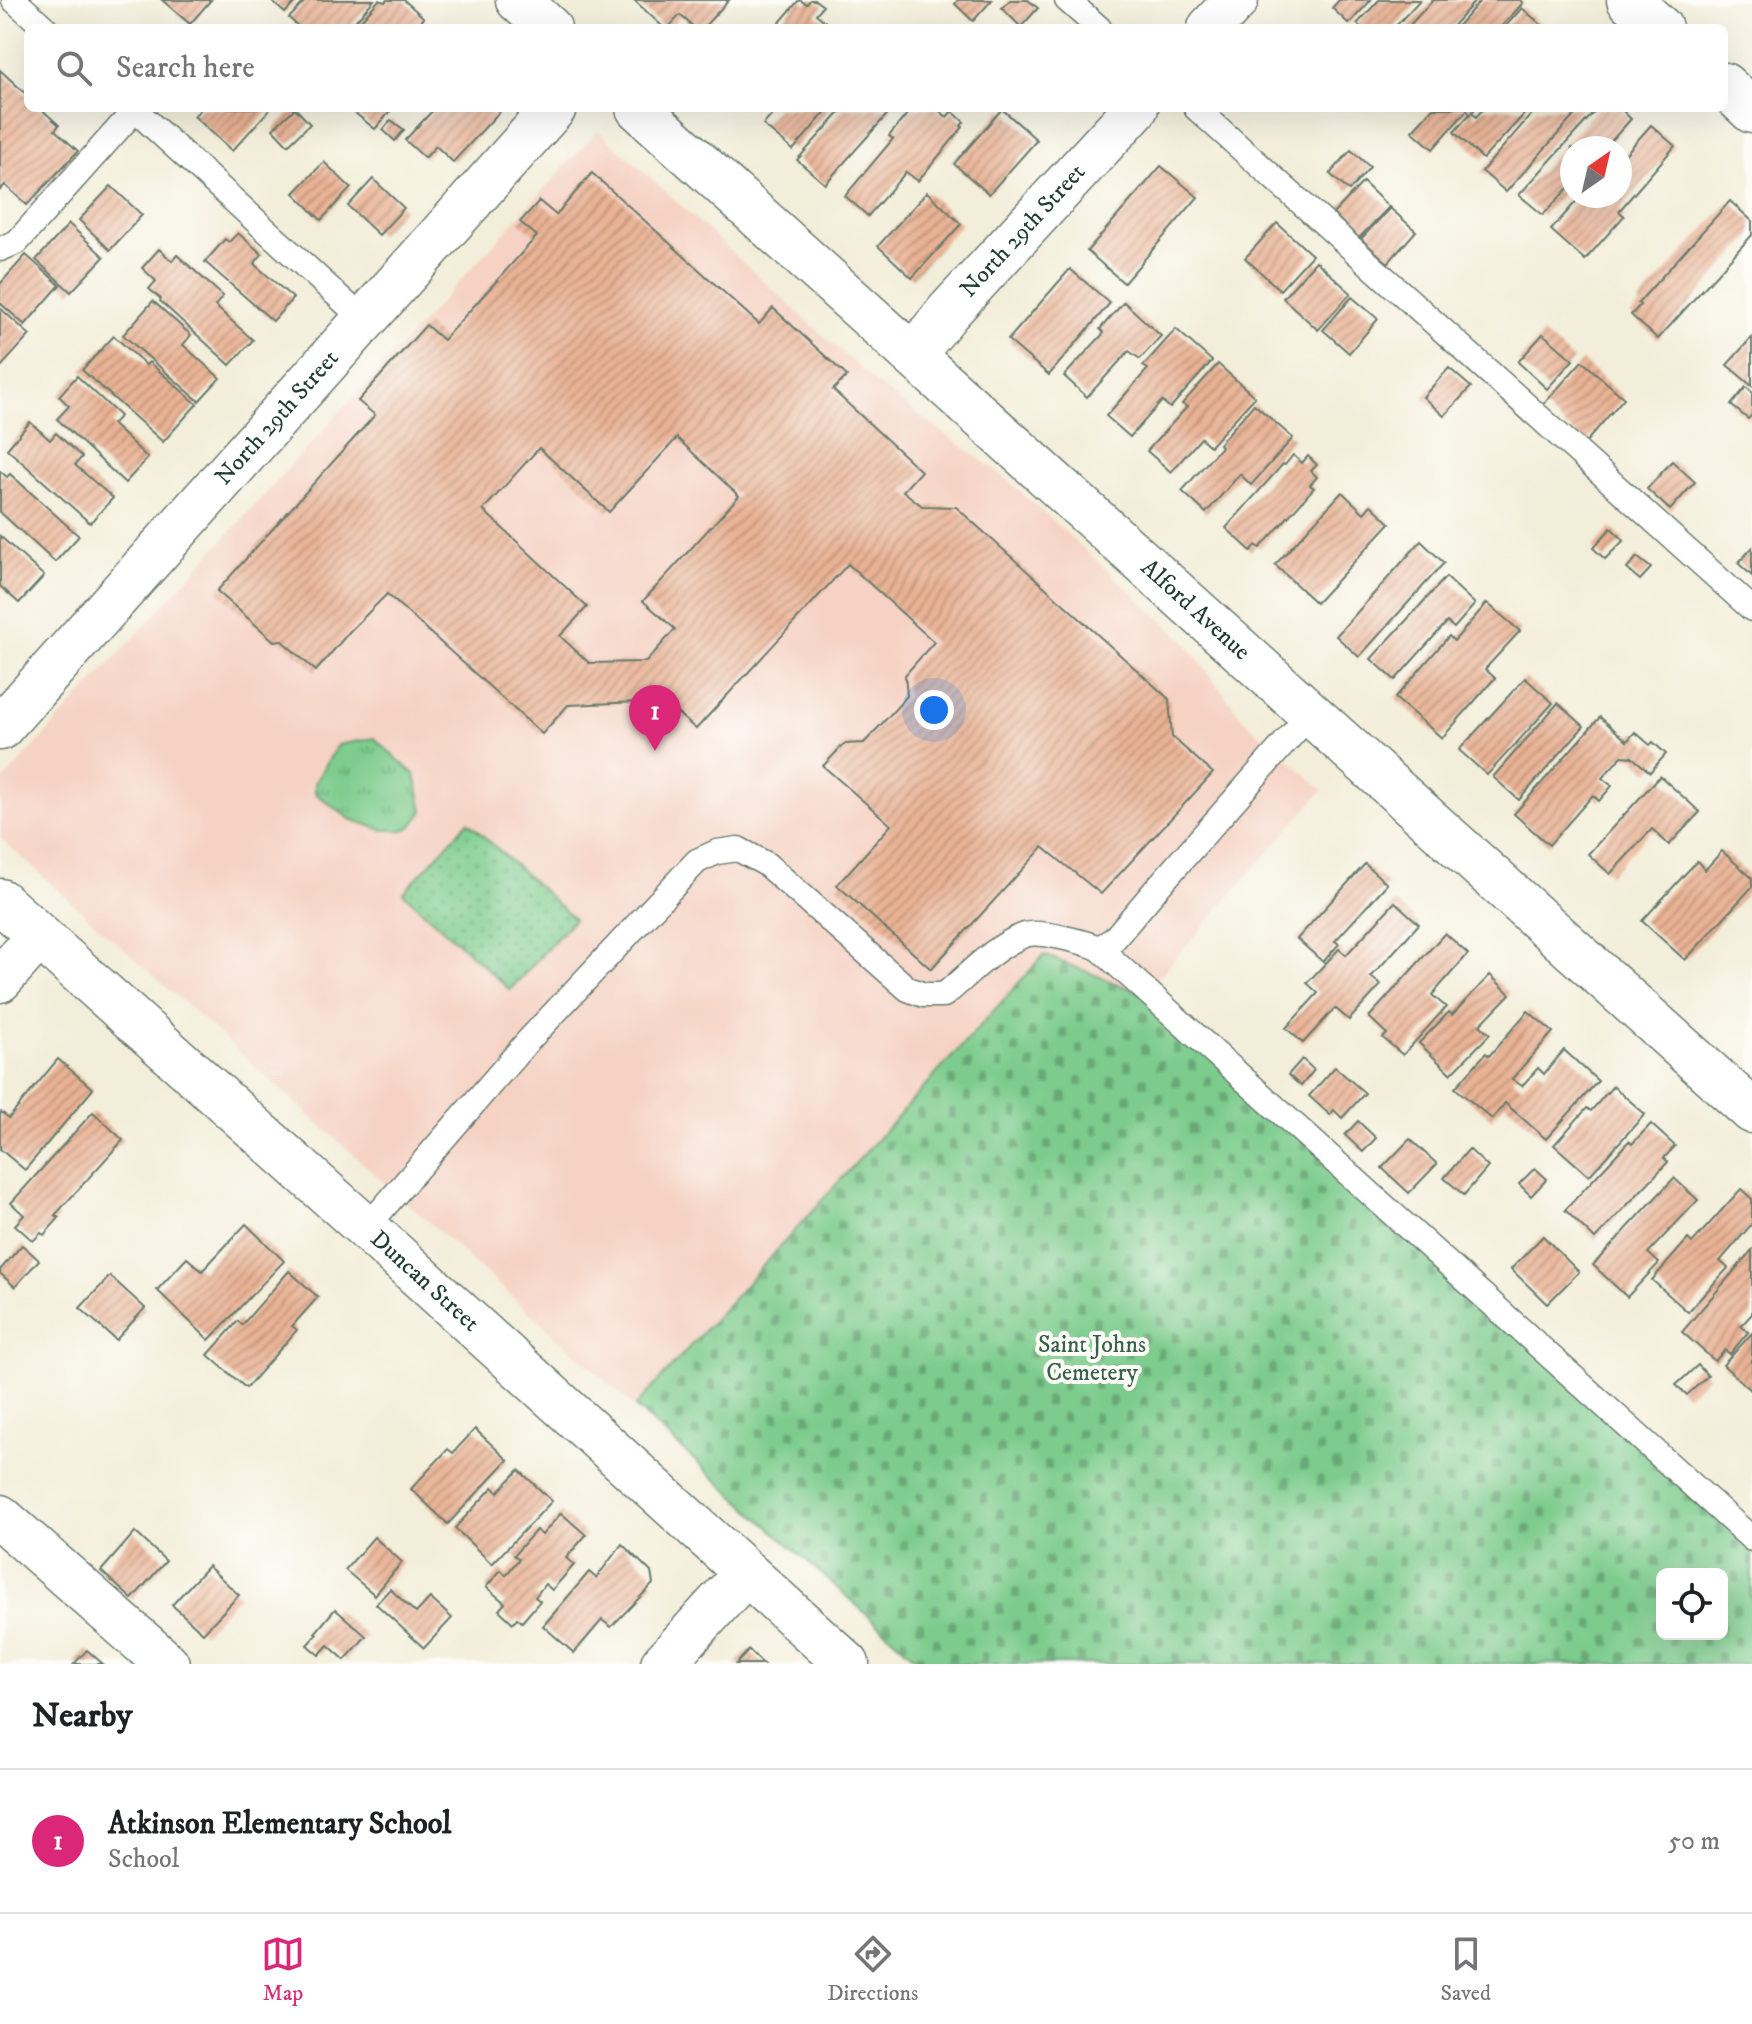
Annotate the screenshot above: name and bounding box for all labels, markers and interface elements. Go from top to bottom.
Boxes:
search box [24,24,1728,112]
icon: search [52,46,96,90]
text: Search here [116,50,255,87]
north arrow [1560,136,1632,208]
street label: North 29th Street [954,157,1092,304]
street label: North 29th Street [209,344,346,492]
street label: Alford Avenue [1134,553,1256,667]
pin: 1 [629,685,681,751]
your location [914,690,954,730]
street label: Duncan Street [364,1224,486,1339]
park label: Saint Johns Cemetery [1038,1330,1146,1388]
map controls [1656,1568,1728,1640]
button: locate [1656,1568,1728,1640]
text: Nearby [32,1695,133,1737]
text: Atkinson Elementary School [108,1806,451,1843]
text: 1 [53,1825,63,1858]
text: 50 m [1668,1825,1720,1858]
text: School [108,1843,179,1876]
tab: Map [261,1932,305,2007]
tab: Directions [827,1932,918,2007]
tab: Saved [1440,1932,1491,2007]

